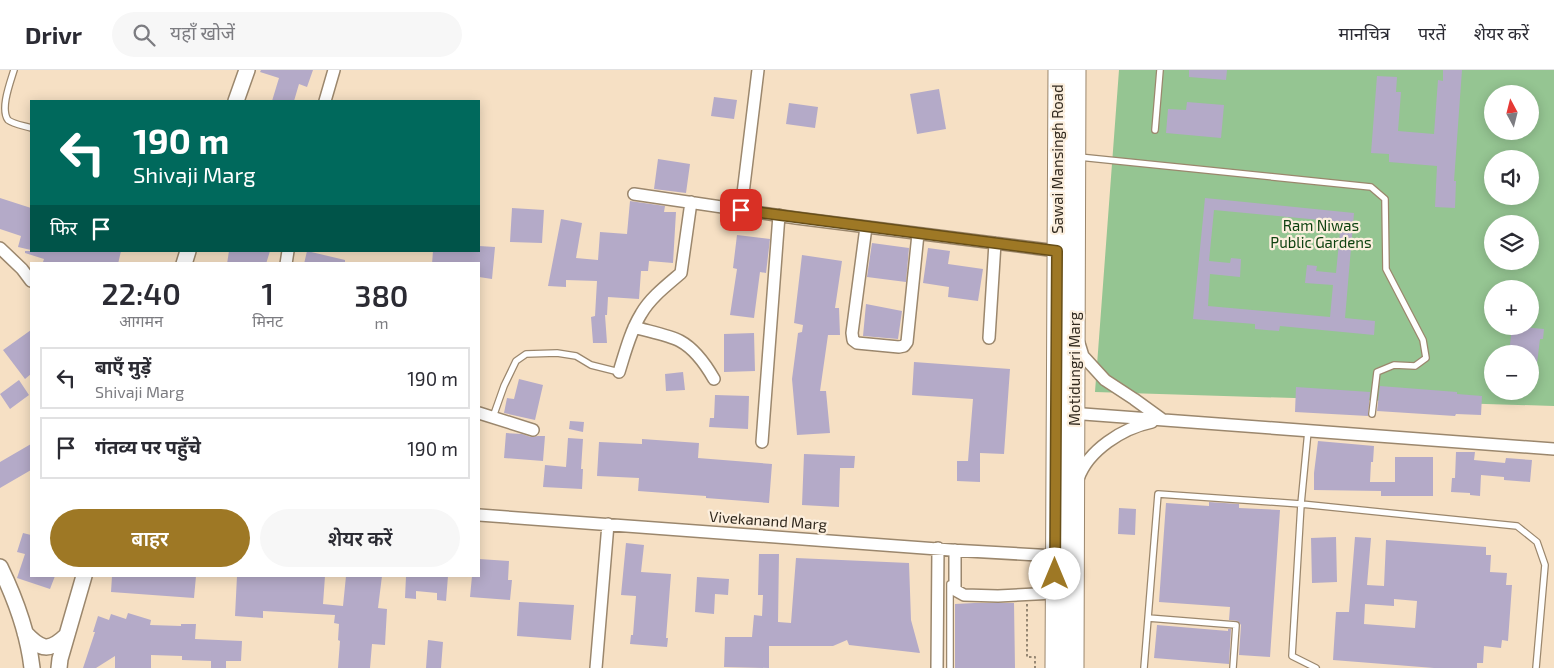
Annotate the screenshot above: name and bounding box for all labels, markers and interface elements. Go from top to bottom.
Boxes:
search box [112,12,462,57]
text: Drivr [25,20,82,49]
icon: search [130,21,158,49]
text: यहाँ खोजें [170,21,235,44]
text: मानचित्र [1338,22,1390,44]
text: परतें [1418,22,1446,44]
text: शेयर करें [1474,22,1529,44]
street label: Sawai Mansingh Road [1048,84,1066,234]
north arrow [1484,85,1539,140]
map controls [1484,85,1539,400]
text: 190 m [133,119,229,161]
icon: left [50,120,115,185]
button: sound [1484,150,1539,205]
text: Shivaji Marg [133,161,255,187]
pin [720,189,762,231]
icon: arrive [727,196,755,224]
icon: arrive [87,215,115,243]
button: layers [1484,215,1539,270]
text: फिर [50,216,77,239]
park label: Ram Niwas Public Gardens [1270,216,1372,251]
text: 22:40 [102,275,181,311]
text: 1 [261,275,274,311]
text: 380 [355,277,408,313]
button: + [1484,280,1539,335]
text: आगमन [119,311,163,330]
text: मिनट [252,311,283,330]
street label: Motidungri Marg [1065,311,1083,426]
text: m [374,313,389,332]
button: − [1484,345,1539,400]
text: बाएँ मुड़ें [95,355,151,378]
icon: left [52,364,80,392]
text: 190 m [407,367,458,390]
text: Shivaji Marg [95,382,184,401]
icon: arrive [52,434,80,462]
text: गंतव्य पर पहुँचे [95,435,201,458]
text: 190 m [407,437,458,460]
street label: Vivekanand Marg [709,507,828,533]
button: बाहर [50,509,250,567]
button: शेयर करें [260,509,460,567]
position arrow [1028,547,1080,599]

